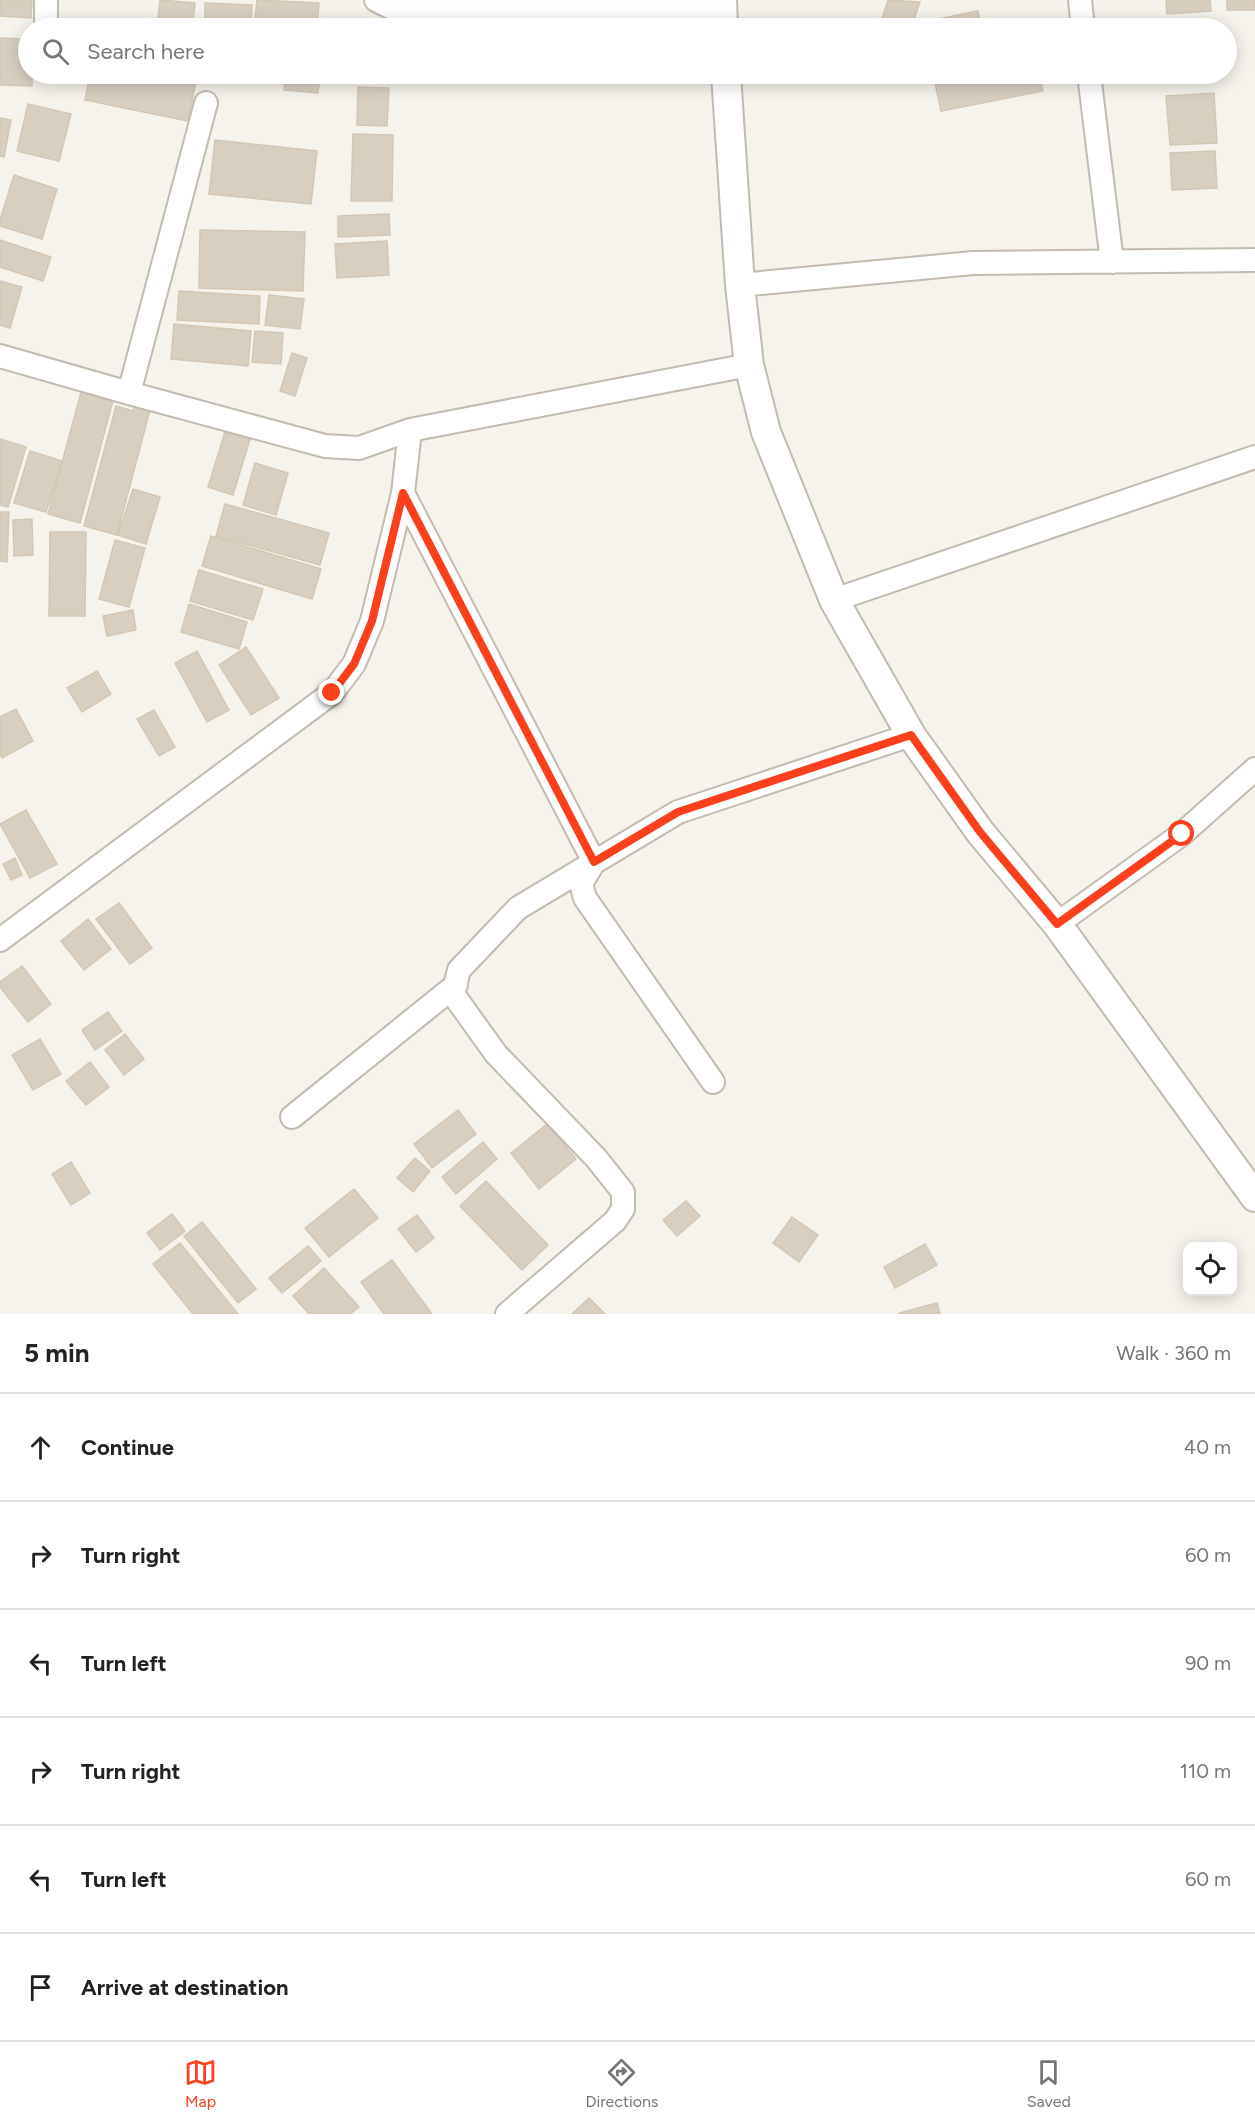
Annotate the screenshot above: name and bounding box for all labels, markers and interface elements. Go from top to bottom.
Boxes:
search box [18,18,1237,84]
icon: search [39,35,72,68]
text: Search here [87,38,205,65]
route end [318,679,344,705]
route start [1168,820,1194,846]
map controls [1183,1242,1237,1296]
button: locate [1183,1242,1237,1296]
text: 5 min [24,1337,90,1369]
text: Walk · 360 m [1116,1341,1231,1365]
icon: ahead [24,1431,57,1464]
text: Continue [81,1434,174,1461]
text: 40 m [1184,1435,1231,1459]
icon: right [24,1539,57,1572]
text: Turn right [81,1542,180,1569]
text: 60 m [1185,1543,1231,1567]
icon: left [24,1647,57,1680]
text: Turn left [81,1650,167,1677]
text: 90 m [1185,1651,1231,1675]
icon: right [24,1755,57,1788]
text: Turn right [81,1758,180,1785]
text: 110 m [1180,1759,1231,1783]
icon: left [24,1863,57,1896]
text: Turn left [81,1866,167,1893]
text: 60 m [1185,1867,1231,1891]
icon: arrive [24,1971,57,2004]
text: Arrive at destination [81,1974,289,2001]
tab: Map [184,2056,217,2111]
tab: Directions [585,2056,658,2111]
tab: Saved [1027,2056,1071,2111]

